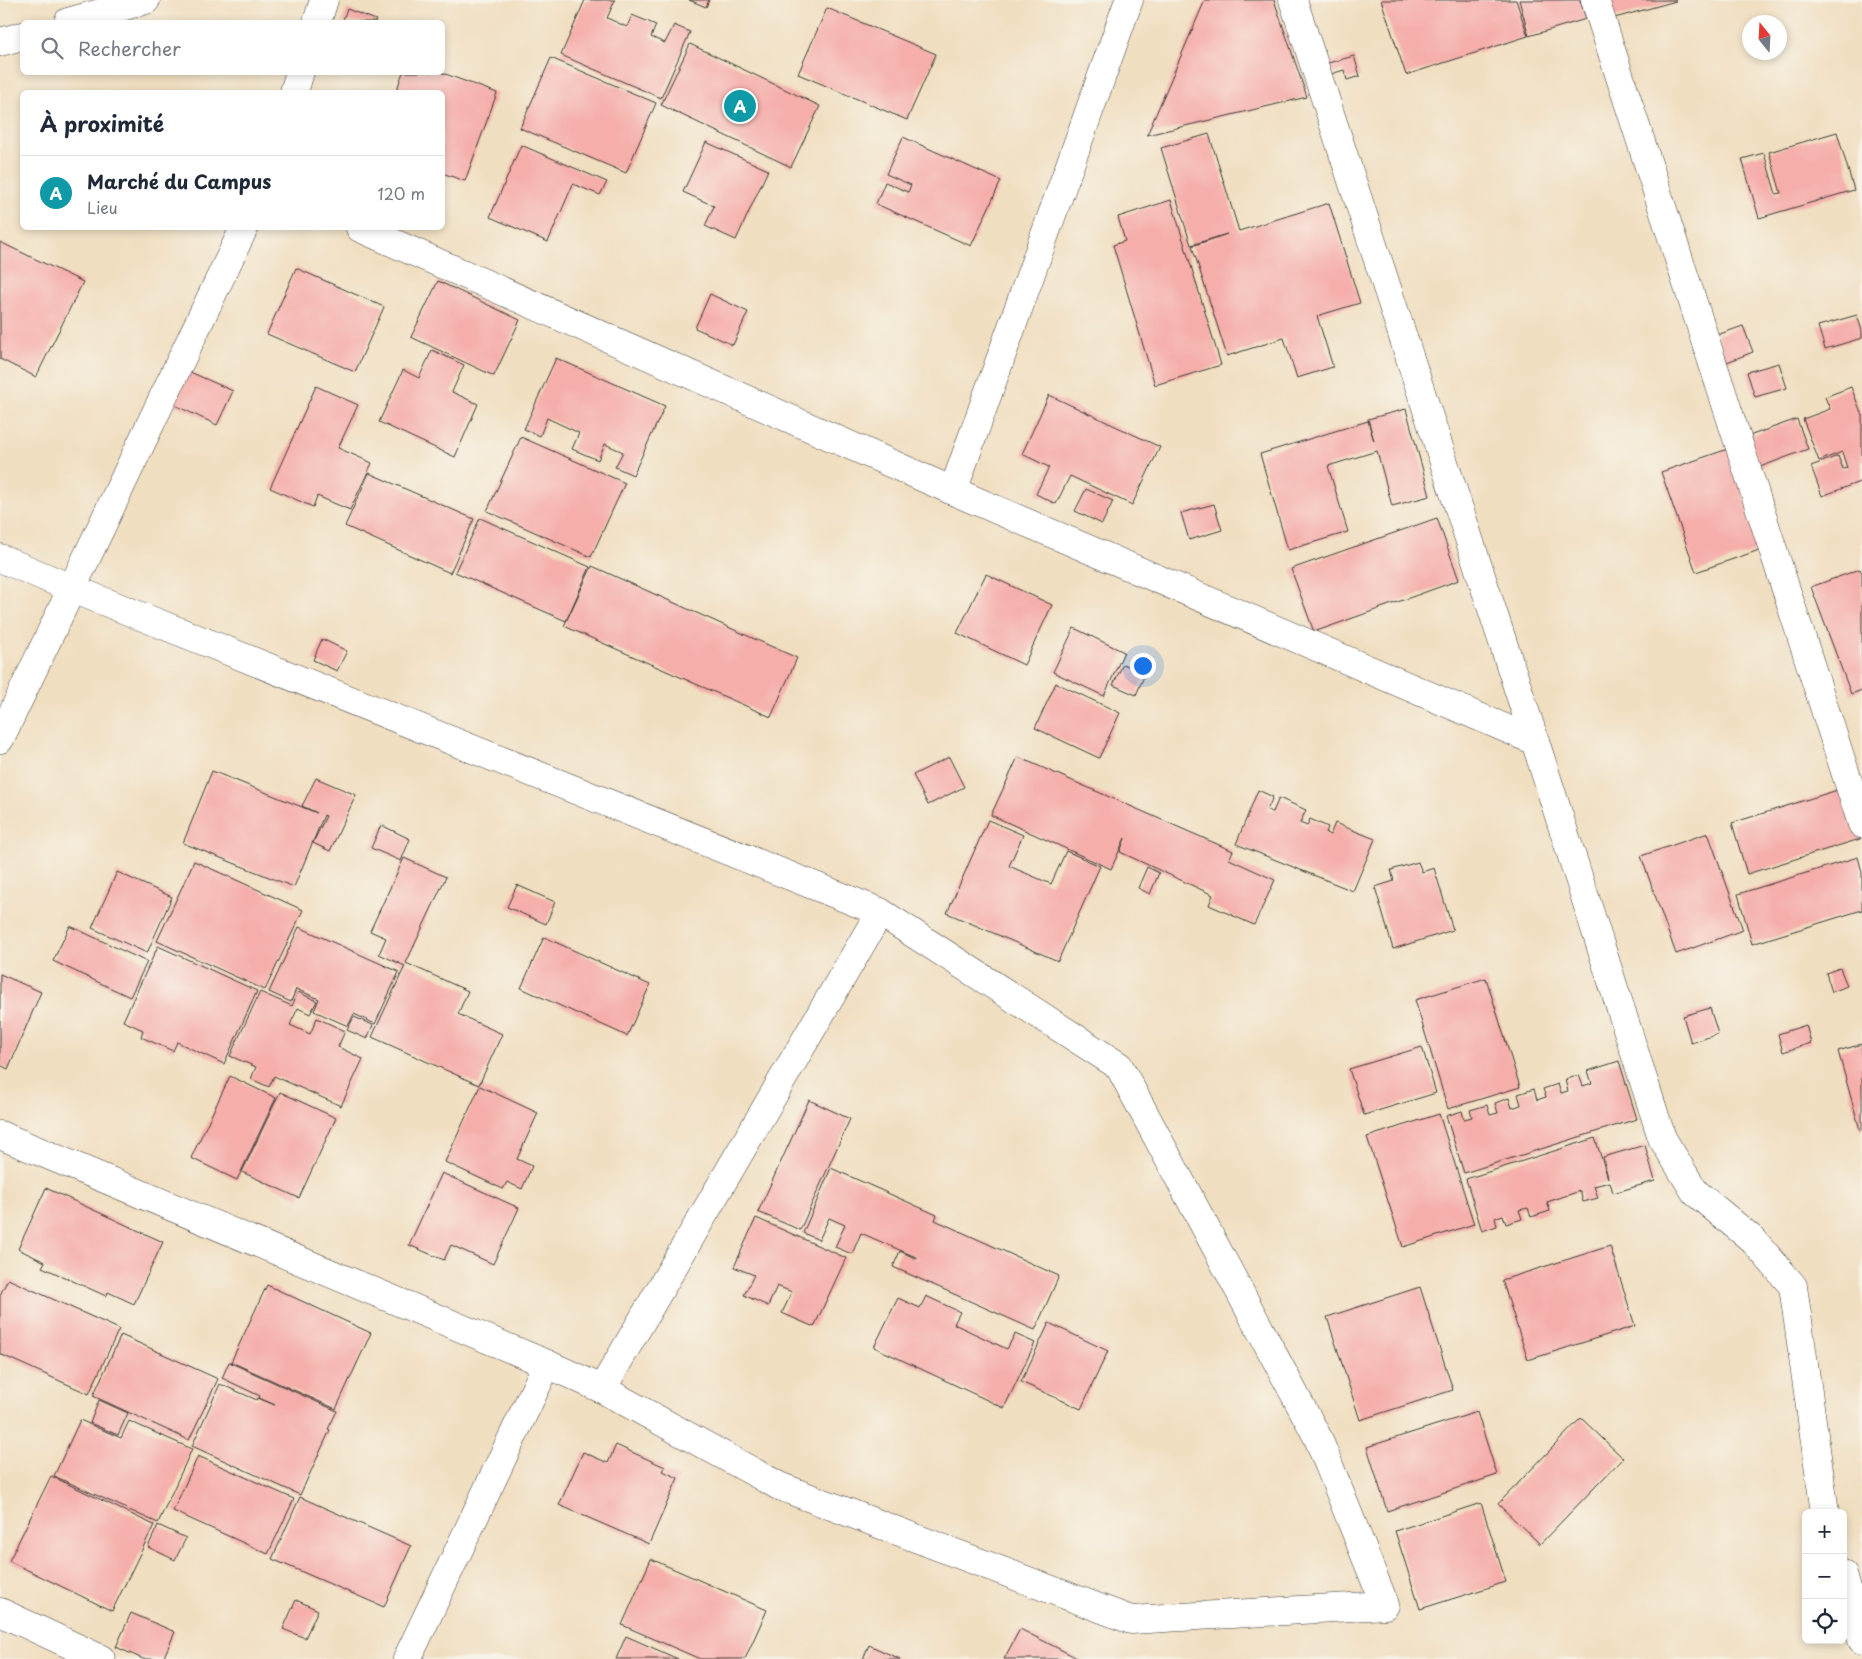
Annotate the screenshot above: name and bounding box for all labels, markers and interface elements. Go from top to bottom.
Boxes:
north arrow [1742,15,1787,60]
search box [20,20,445,75]
icon: search [38,34,66,62]
text: Rechercher [78,34,181,62]
pin: A [724,87,756,125]
text: À proximité [40,107,164,139]
text: Marché du Campus [87,167,271,195]
text: A [50,181,62,205]
text: 120 m [378,181,425,205]
text: Lieu [87,195,118,219]
your location [1130,653,1156,679]
map controls [1802,1509,1847,1644]
button: + [1802,1509,1847,1554]
button: − [1802,1554,1847,1599]
button: locate [1802,1599,1847,1644]

